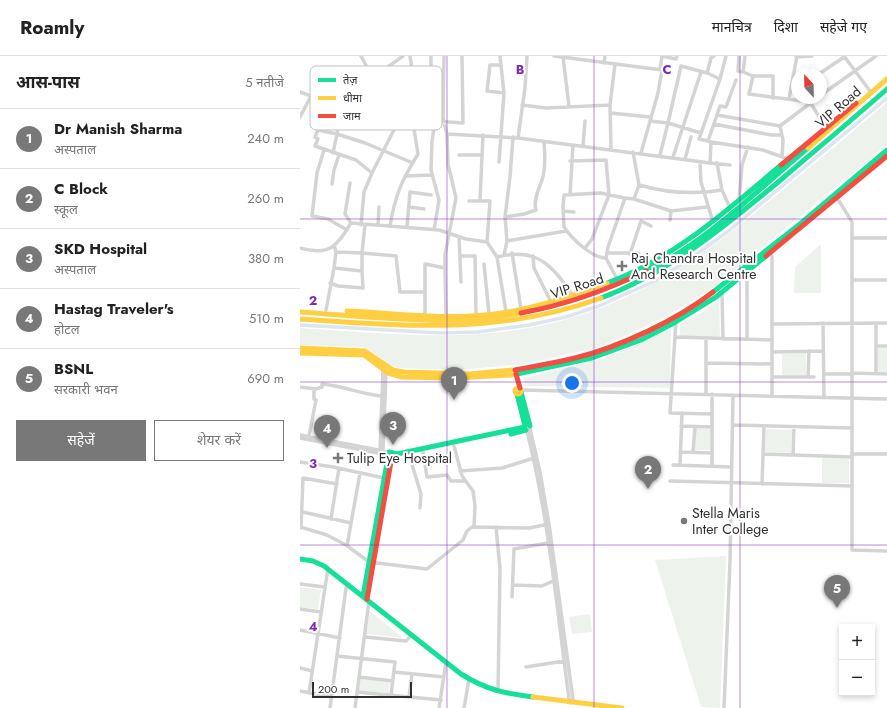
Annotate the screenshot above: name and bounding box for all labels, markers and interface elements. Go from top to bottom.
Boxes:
text: Roamly [20,14,84,41]
text: मानचित्र [712,17,752,37]
text: दिशा [774,17,798,37]
text: सहेजे गए [820,17,867,37]
text: B [516,60,525,79]
text: C [662,60,672,79]
legend [310,66,442,130]
north arrow [791,68,827,104]
text: आस-पास [16,70,80,94]
text: तेज़ [343,72,358,88]
text: 5 नतीजे [245,73,284,92]
street label: VIP Road [811,81,865,133]
text: धीमा [343,90,362,106]
text: जाम [343,108,361,124]
text: Dr Manish Sharma [54,118,182,140]
text: 1 [26,129,32,148]
text: 240 m [247,129,284,148]
text: अस्पताल [54,140,96,159]
text: C Block [54,178,108,200]
text: 2 [25,189,33,208]
text: 260 m [247,189,284,208]
text: स्कूल [54,200,78,219]
text: SKD Hospital [54,238,147,260]
place label: Raj Chandra Hospital And Research Centre [631,248,757,284]
text: 3 [25,249,33,268]
text: 380 m [248,249,284,268]
text: अस्पताल [54,260,96,279]
marker: Raj Chandra Hospital And Research Centre [616,260,628,272]
street label: VIP Road [548,268,606,304]
text: 2 [309,291,317,310]
text: Hastag Traveler's [54,298,174,320]
text: 4 [24,309,34,328]
text: 510 m [249,309,284,328]
text: होटल [54,320,80,339]
text: BSNL [54,358,93,380]
pin: 1 [441,367,467,400]
text: 5 [25,369,33,388]
text: 690 m [247,369,284,388]
your location [562,373,582,393]
text: सरकारी भवन [54,380,118,399]
pin: 3 [380,412,406,445]
pin: 4 [314,415,340,448]
button: सहेजें [16,420,146,461]
button: शेयर करें [154,420,284,461]
place label: Tulip Eye Hospital [347,448,452,468]
marker: Tulip Eye Hospital [332,452,344,464]
text: 3 [309,454,317,473]
pin: 2 [635,456,661,489]
place label: Stella Maris Inter College [692,503,768,539]
marker: Stella Maris Inter College [679,516,689,526]
pin: 5 [824,575,850,608]
text: 4 [308,617,318,636]
map controls [839,624,875,696]
button: + [839,624,875,660]
button: − [839,660,875,696]
scale bar [312,680,412,699]
text: 200 m [318,681,349,697]

